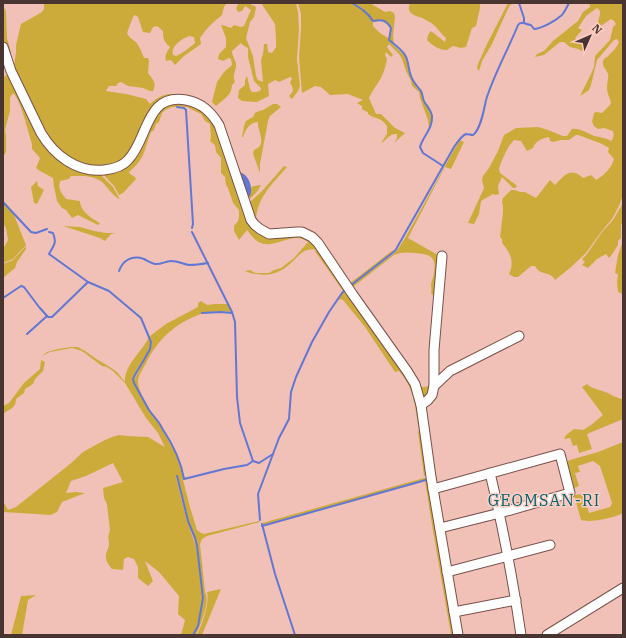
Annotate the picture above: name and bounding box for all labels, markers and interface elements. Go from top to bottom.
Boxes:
north arrow [570,16,610,56]
text: N [589,21,605,37]
district label: GEOMSAN-RI [488,490,600,510]

